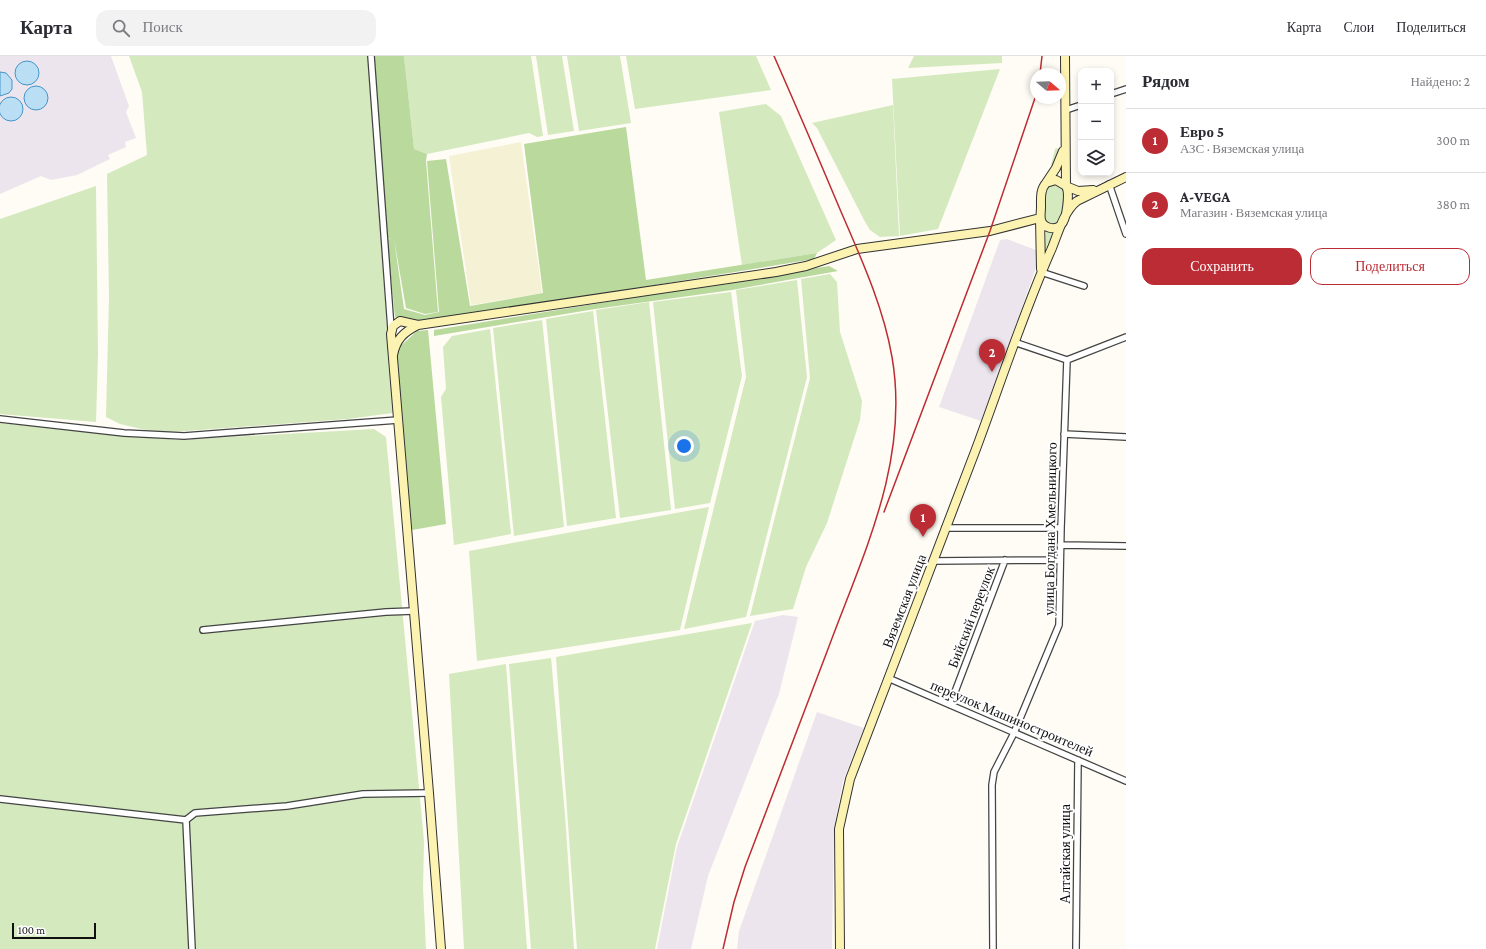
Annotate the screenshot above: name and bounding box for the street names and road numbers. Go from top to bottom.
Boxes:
street label: улица Богдана Хмельницкого [1040,442,1060,616]
street label: Вяземская улица [879,551,929,650]
street label: Бийский переулок [944,564,998,670]
street label: переулок Машиностроителей [928,676,1096,760]
street label: Алтайская улица [1057,803,1073,904]

